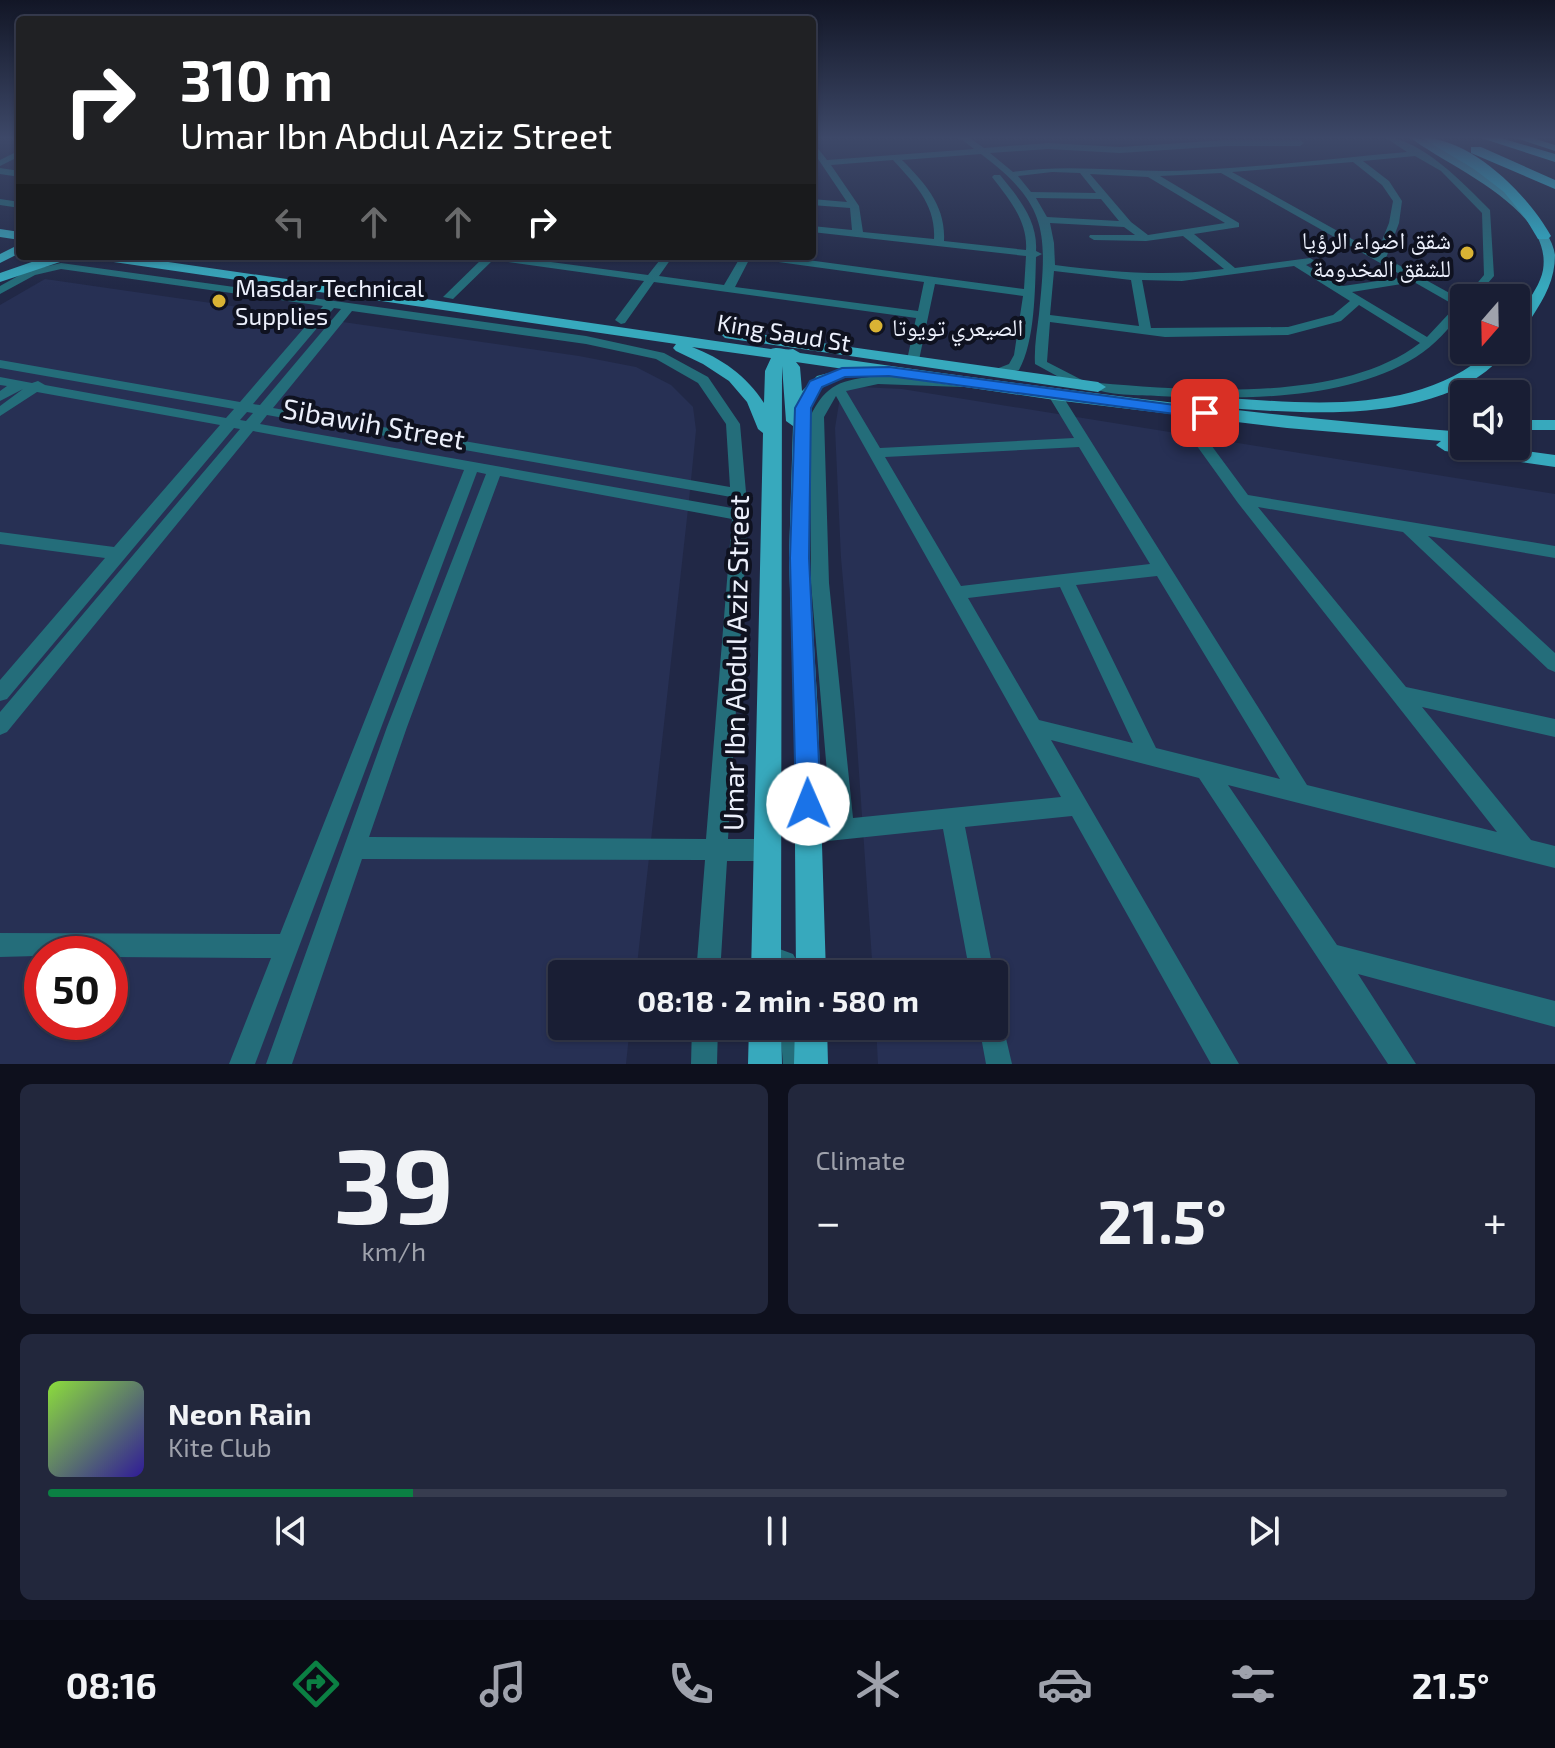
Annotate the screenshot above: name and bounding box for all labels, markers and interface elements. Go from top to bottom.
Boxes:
text: 310 m [180,45,333,112]
icon: right [48,48,152,152]
text: Umar Ibn Abdul Aziz Street [180,113,612,156]
icon: left [268,200,312,244]
icon: ahead [352,200,396,244]
icon: ahead [436,200,480,244]
icon: right [520,200,564,244]
place label: شقق اضواء الرؤيا للشقق المخدومة [1302,225,1451,283]
marker: شقق اضواء الرؤيا للشقق المخدومة [1458,244,1476,262]
place label: Masdar Technical Supplies [235,273,424,330]
north arrow [1450,284,1530,364]
map controls [1450,284,1530,460]
marker: Masdar Technical Supplies [210,292,228,310]
street label: King Saud St [715,307,853,357]
place label: الصيعري تويوتا [892,312,1023,347]
marker: الصيعري تويوتا [867,317,885,335]
pin [1171,379,1239,447]
button: sound [1450,380,1530,460]
street label: Sibawih Street [280,390,468,456]
icon: arrive [1183,391,1227,435]
street label: Umar Ibn Abdul Aziz Street [715,495,755,831]
position arrow [766,762,850,846]
speed limit sign: 50 [24,936,128,1040]
text: 08:18 · 2 min · 580 m [637,982,919,1018]
text: 39 [334,1120,454,1245]
text: Climate [816,1144,905,1175]
text: 21.5° [1097,1184,1227,1256]
text: − [816,1194,841,1247]
text: + [1483,1194,1507,1247]
text: km/h [361,1235,426,1266]
text: Neon Rain [168,1395,312,1431]
text: Kite Club [168,1431,272,1462]
icon: previous [269,1509,313,1553]
icon: pause [755,1509,799,1553]
icon: next [1242,1509,1286,1553]
icon: directions [288,1656,344,1712]
icon: music [475,1656,531,1712]
icon: phone [663,1656,719,1712]
icon: climate [850,1656,906,1712]
icon: car [1037,1656,1093,1712]
icon: filters [1225,1656,1281,1712]
text: 08:16 [66,1663,157,1706]
text: 21.5° [1412,1663,1489,1706]

